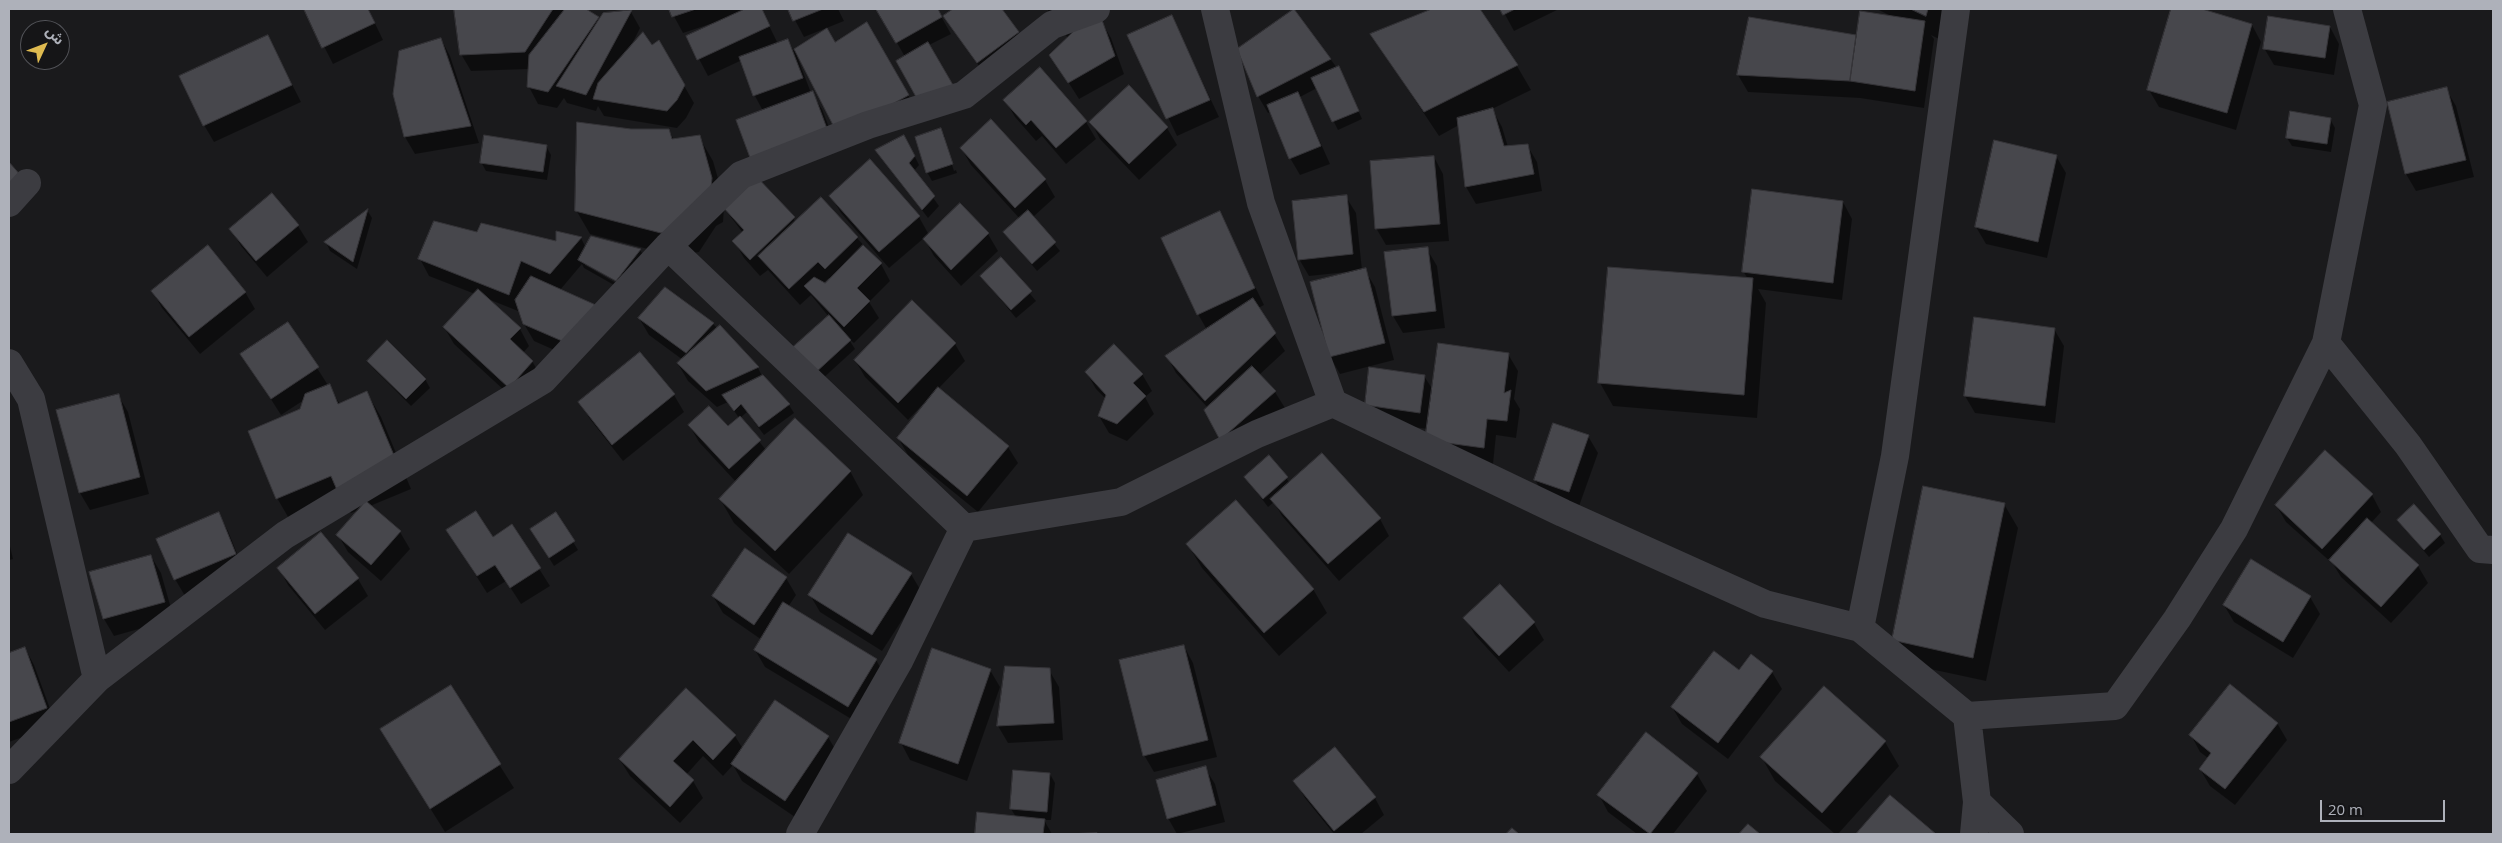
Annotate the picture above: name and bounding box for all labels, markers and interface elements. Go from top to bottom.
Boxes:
north arrow [20,20,70,70]
text: ش [42,22,69,49]
scale bar [2322,790,2447,822]
text: 20 m [2328,799,2363,819]

